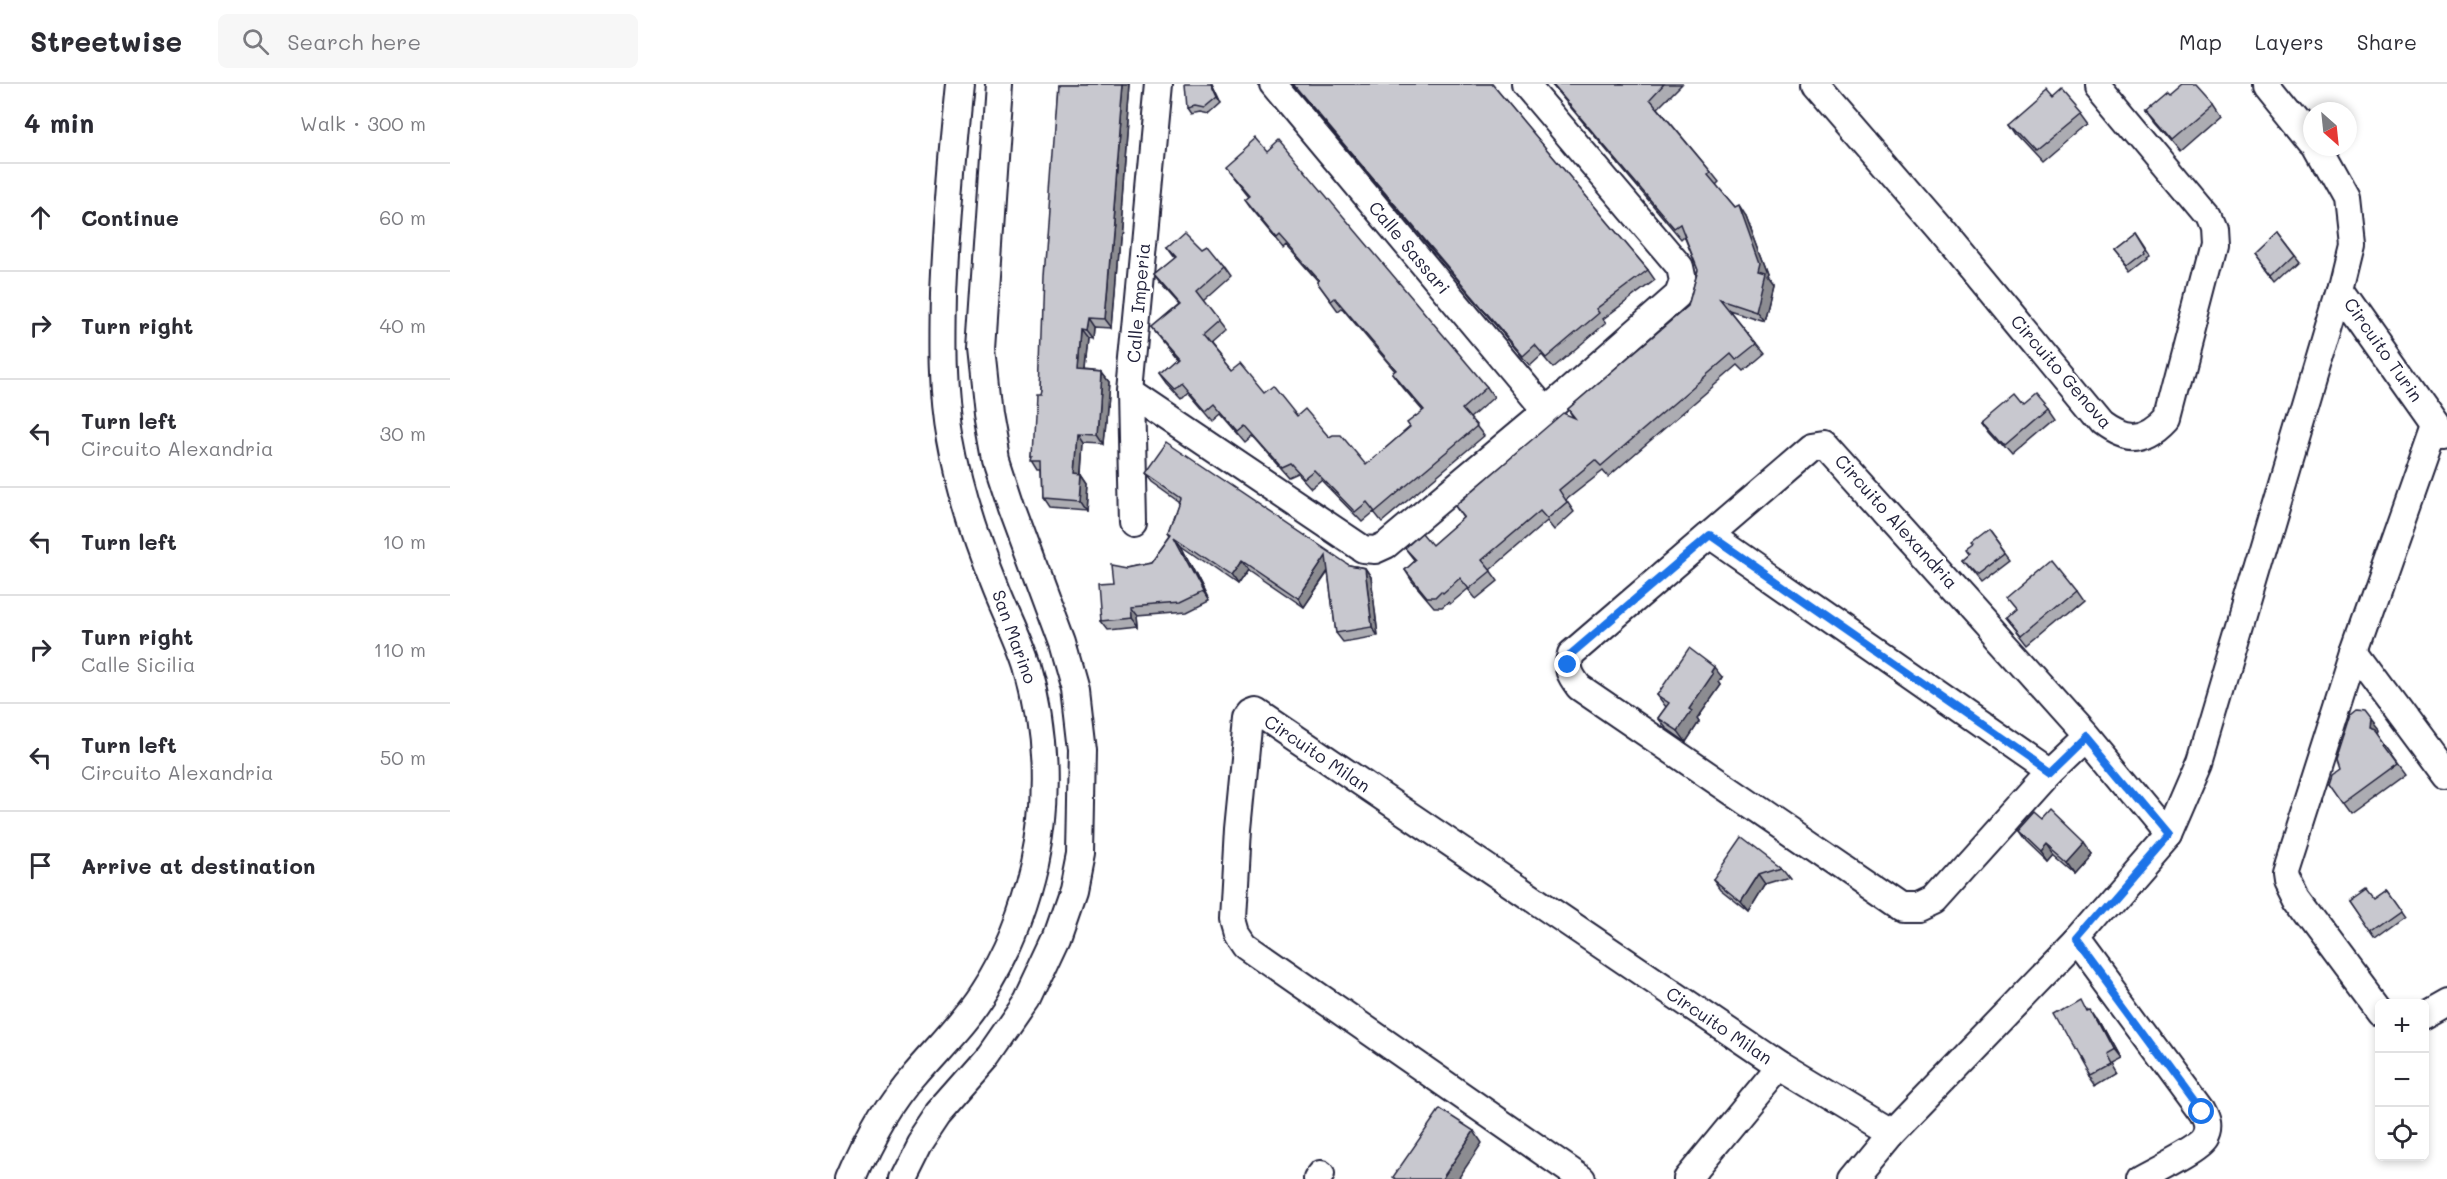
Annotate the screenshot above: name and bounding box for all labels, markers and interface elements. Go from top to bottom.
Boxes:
search box [218,14,638,68]
text: Streetwise [30,23,182,59]
icon: search [239,25,272,58]
text: Search here [287,27,421,56]
text: Map [2179,28,2222,55]
text: Layers [2255,28,2324,55]
text: Share [2357,28,2417,55]
north arrow [2303,102,2357,156]
text: 4 min [24,106,94,140]
text: Walk · 300 m [300,110,426,136]
street label: Calle Sassari [1364,196,1456,299]
icon: ahead [24,201,57,234]
text: Continue [81,203,179,232]
text: 60 m [379,204,426,230]
street label: Calle Imperia [1121,242,1155,364]
street label: Circuito Turin [2339,293,2429,406]
icon: right [24,309,57,342]
street label: Circuito Genova [2006,309,2118,433]
text: Turn right [81,311,193,340]
text: 40 m [380,312,426,338]
text: Turn left [81,406,177,435]
icon: left [24,417,57,450]
text: 30 m [380,420,426,446]
text: Circuito Alexandria [81,435,274,461]
street label: Circuito Alexandria [1830,449,1964,594]
icon: left [24,525,57,558]
text: Turn left [81,527,177,556]
text: 10 m [382,528,426,554]
street label: San Marino [987,587,1043,687]
text: Turn right [81,622,193,651]
icon: right [24,633,57,666]
text: 110 m [373,636,426,662]
text: Calle Sicilia [81,651,195,677]
route end [1554,651,1580,677]
street label: Circuito Milan [1260,709,1375,798]
text: Turn left [81,730,177,759]
icon: left [24,741,57,774]
text: 50 m [380,744,426,770]
text: Circuito Alexandria [81,759,274,785]
icon: arrive [24,849,57,882]
text: Arrive at destination [81,851,316,880]
street label: Circuito Milan [1662,981,1777,1070]
map controls [2375,999,2429,1161]
button: + [2375,999,2429,1053]
button: − [2375,1053,2429,1107]
route start [2188,1098,2214,1124]
button: locate [2375,1107,2429,1161]

